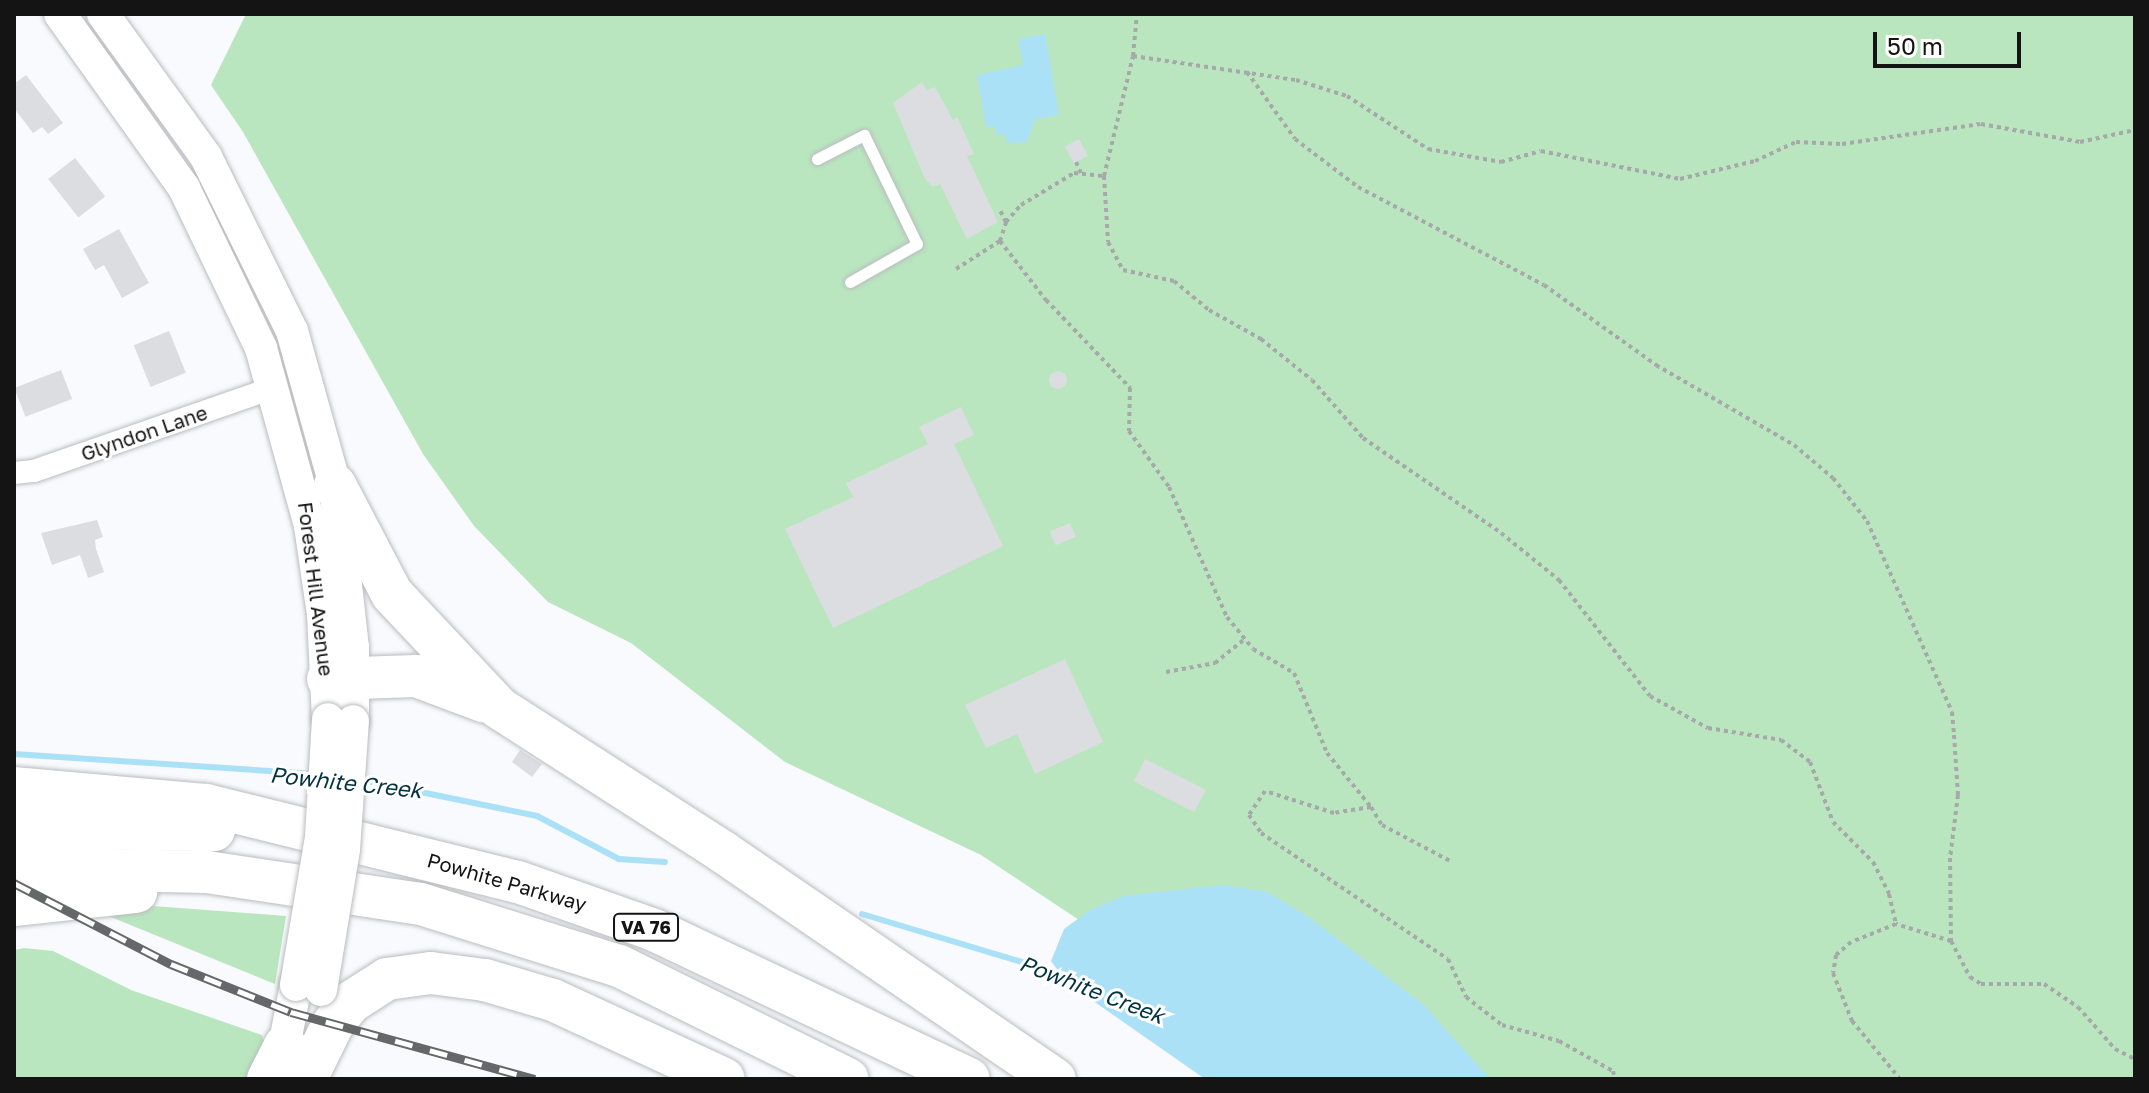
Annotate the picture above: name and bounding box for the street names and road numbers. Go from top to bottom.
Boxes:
street label: Glyndon Lane [78,400,210,466]
street label: Forest Hill Avenue [293,500,339,678]
street label: Powhite Parkway [425,848,589,916]
road number: VA 76 [612,913,680,941]

